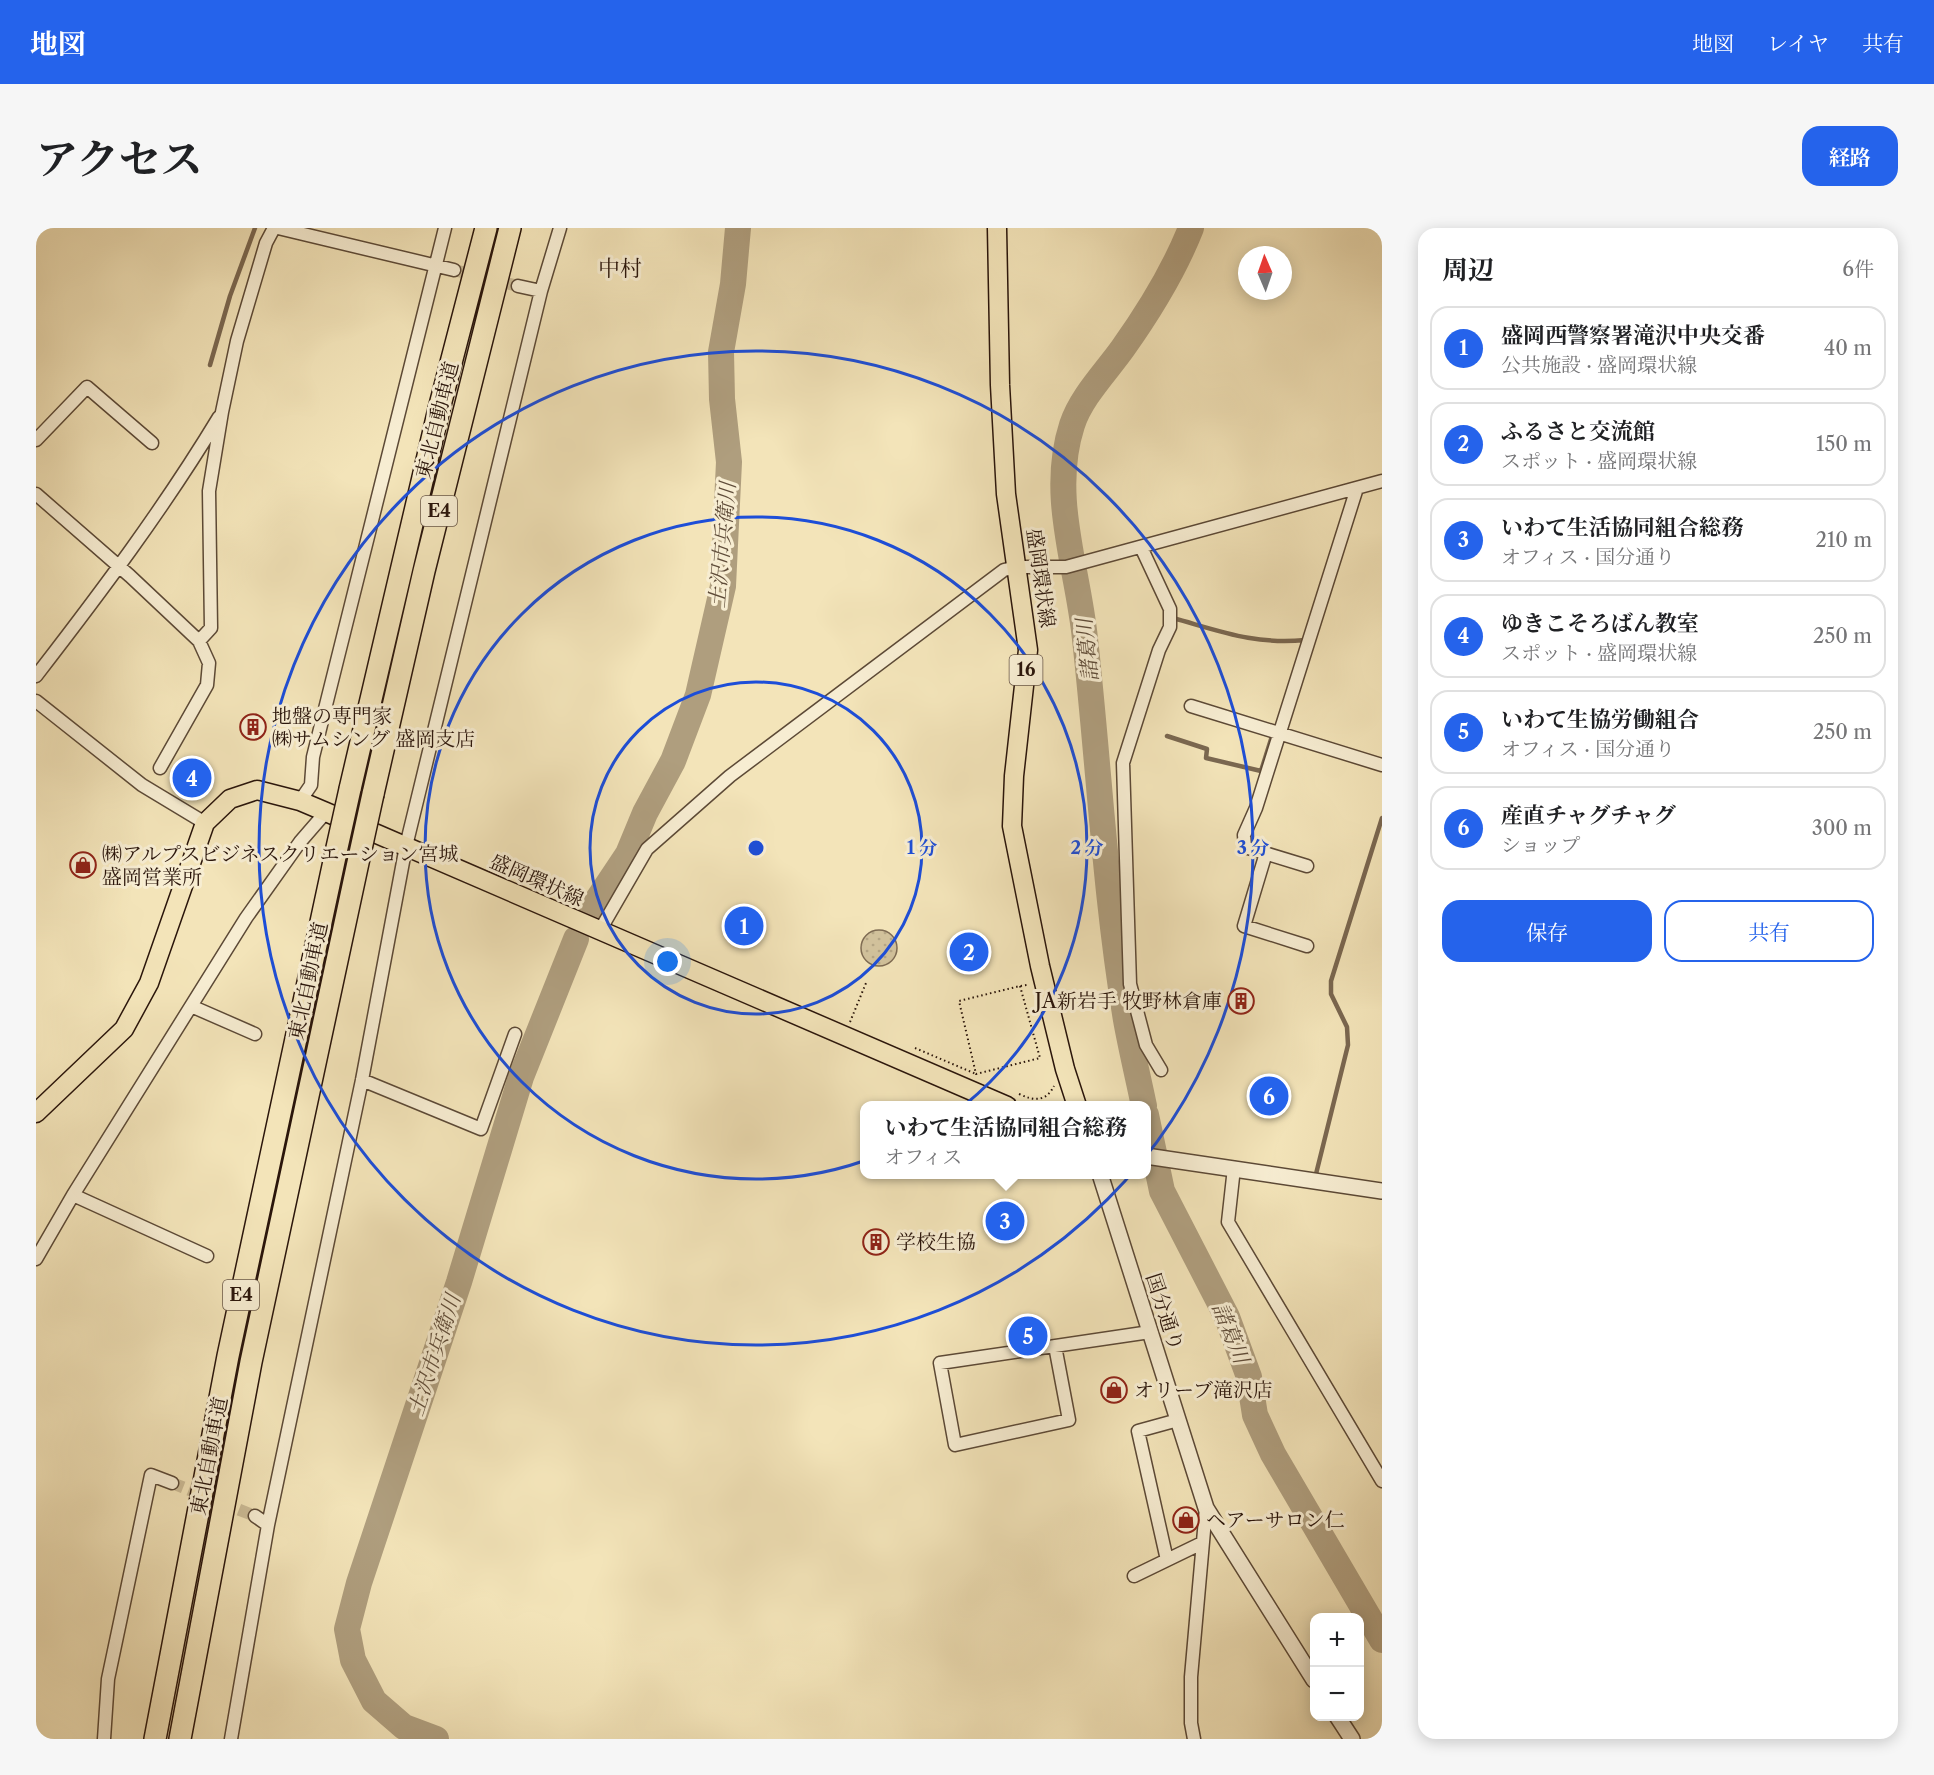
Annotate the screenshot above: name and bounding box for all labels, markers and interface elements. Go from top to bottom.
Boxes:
text: 地図 [30,27,86,61]
text: 地図 [1692,31,1734,56]
text: レイヤ [1767,31,1829,56]
text: 共有 [1862,31,1904,56]
button: 経路 [1802,126,1898,186]
text: アクセス [36,133,203,185]
north arrow [1238,246,1292,300]
text: 周辺 [1442,254,1494,286]
district label: 中村 [598,255,642,282]
text: 6件 [1842,257,1874,281]
text: 盛岡西警察署滝沢中央交番 [1501,322,1765,349]
text: 1 [1459,336,1468,360]
text: 40 m [1824,336,1872,360]
text: 公共施設 · 盛岡環状線 [1501,353,1697,377]
street label: 東北自動車道 [411,359,463,481]
text: ふるさと交流館 [1501,418,1655,445]
text: 2 [1458,432,1469,456]
text: 150 m [1816,432,1872,456]
text: スポット · 盛岡環状線 [1501,449,1697,473]
water label: 土沢市兵衛川 [704,479,740,609]
road number: E4 [421,496,457,526]
text: いわて生活協同組合総務 [1501,514,1743,541]
street label: 盛岡環状線 [1022,527,1060,629]
text: 3 [1458,528,1469,552]
text: 210 m [1815,528,1872,552]
text: オフィス · 国分通り [1501,545,1675,569]
text: ゆきこそろばん教室 [1501,610,1699,637]
water label: 諸葛川 [1071,615,1103,683]
text: 4 [1458,624,1469,648]
text: 250 m [1813,624,1872,648]
text: スポット · 盛岡環状線 [1501,641,1697,665]
road number: 16 [1010,655,1042,685]
place label: 地盤の専門家 ㈱サムシング 盛岡支店 [272,704,475,751]
text: いわて生協労働組合 [1501,706,1699,733]
building icon: 地盤の専門家 ㈱サムシング 盛岡支店 [238,712,268,742]
text: 5 [1458,720,1469,744]
text: 250 m [1813,720,1872,744]
text: オフィス · 国分通り [1501,737,1675,761]
pin: 4 [172,756,212,800]
text: 産直チャグチャグ [1501,802,1676,829]
text: 6 [1458,816,1469,840]
text: 300 m [1812,816,1872,840]
text: ショップ [1501,833,1581,857]
text: 1 分 [907,837,937,859]
text: 2 分 [1070,837,1104,859]
text: 3 分 [1237,837,1269,859]
centre of rings [746,838,766,858]
place label: ㈱アルプスビジネスクリエーション宮城 盛岡営業所 [102,842,459,889]
street label: 盛岡環状線 [486,849,588,911]
shop icon: ㈱アルプスビジネスクリエーション宮城 盛岡営業所 [68,850,98,880]
button: 保存 [1442,900,1652,962]
button: 共有 [1664,900,1874,962]
pin: 1 [724,904,764,948]
street label: 東北自動車道 [284,920,332,1042]
pin: 2 [950,930,988,974]
your location [653,947,682,976]
building icon: JA新岩手 牧野林倉庫 [1226,986,1256,1016]
place label: JA新岩手 牧野林倉庫 [1032,989,1222,1013]
pin: 6 [1250,1074,1288,1118]
popup [860,1101,1151,1179]
text: いわて生活協同組合総務 [884,1114,1127,1141]
text: オフィス [884,1145,962,1169]
pin: 3 [986,1198,1024,1244]
building icon: 学校生協 [861,1227,891,1257]
place label: 学校生協 [896,1230,976,1254]
street label: 国分通り [1141,1270,1189,1354]
road number: E4 [223,1280,259,1310]
water label: 土沢市兵衛川 [403,1289,466,1419]
water label: 諸葛川 [1208,1299,1255,1369]
pin: 5 [1008,1314,1048,1358]
shop icon: オリーブ滝沢店 [1099,1375,1129,1405]
place label: オリーブ滝沢店 [1134,1378,1273,1402]
street label: 東北自動車道 [186,1395,232,1517]
shop icon: ヘアーサロン仁 [1171,1505,1201,1535]
place label: ヘアーサロン仁 [1206,1508,1345,1532]
map controls [1310,1613,1364,1721]
button: + [1310,1613,1364,1667]
button: − [1310,1667,1364,1721]

